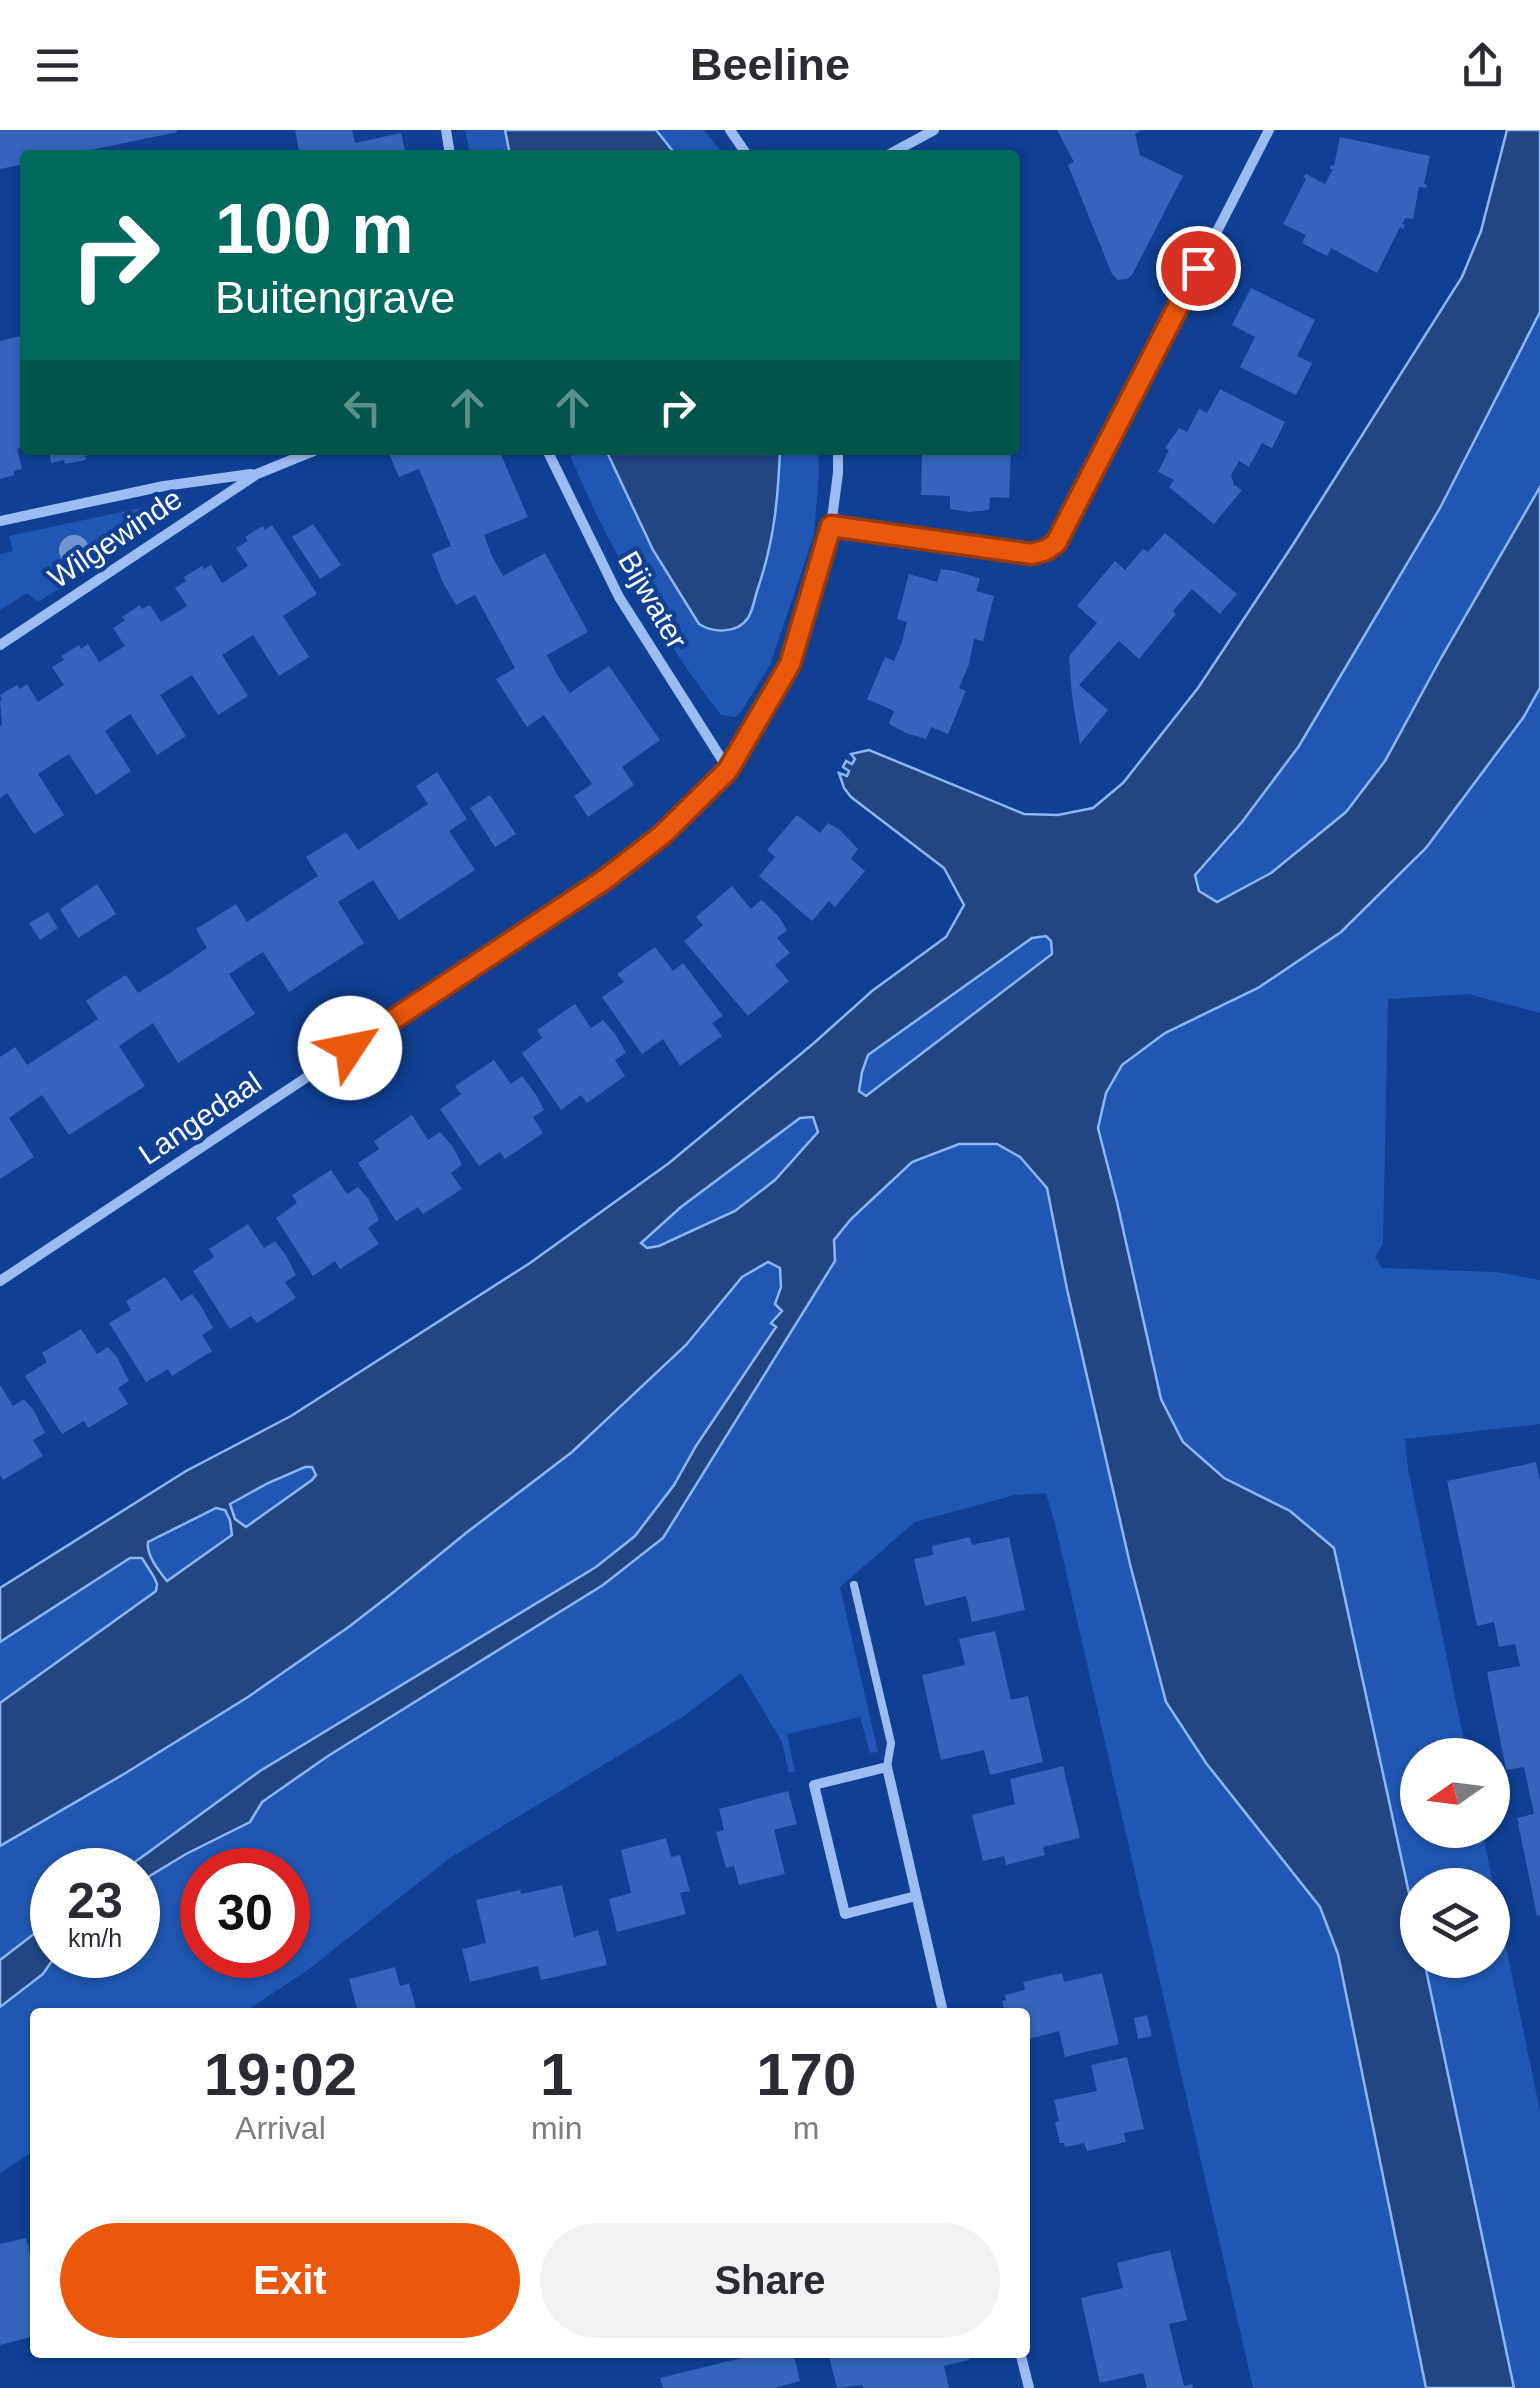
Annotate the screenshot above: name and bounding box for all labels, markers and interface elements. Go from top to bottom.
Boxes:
icon: menu [30,38,85,93]
icon: share [1455,38,1510,93]
text: Beeline [690,39,850,90]
icon: right [50,190,180,320]
text: 100 m [215,190,413,268]
pin [1156,226,1241,311]
icon: arrive [1171,241,1226,296]
text: Buitengrave [215,272,455,323]
icon: left [335,380,390,435]
icon: ahead [440,380,495,435]
icon: ahead [545,380,600,435]
icon: right [650,380,705,435]
street label: Wilgewinde [42,481,188,595]
street label: Bijwater [612,546,694,654]
position arrow [298,996,402,1100]
street label: Langedaal [133,1065,267,1171]
north arrow [1400,1738,1510,1848]
map controls [1400,1738,1510,1978]
speed limit sign: 30 [180,1848,310,1978]
button: layers [1400,1868,1510,1978]
text: 23 [67,1873,123,1929]
text: km/h [68,1924,122,1952]
text: 19:02 [204,2041,357,2108]
text: 1 [540,2041,573,2108]
text: 170 [756,2041,856,2108]
text: Arrival [235,2110,326,2146]
text: min [531,2110,582,2146]
text: m [793,2110,820,2146]
button: Exit [60,2223,520,2338]
button: Share [540,2223,1000,2338]

